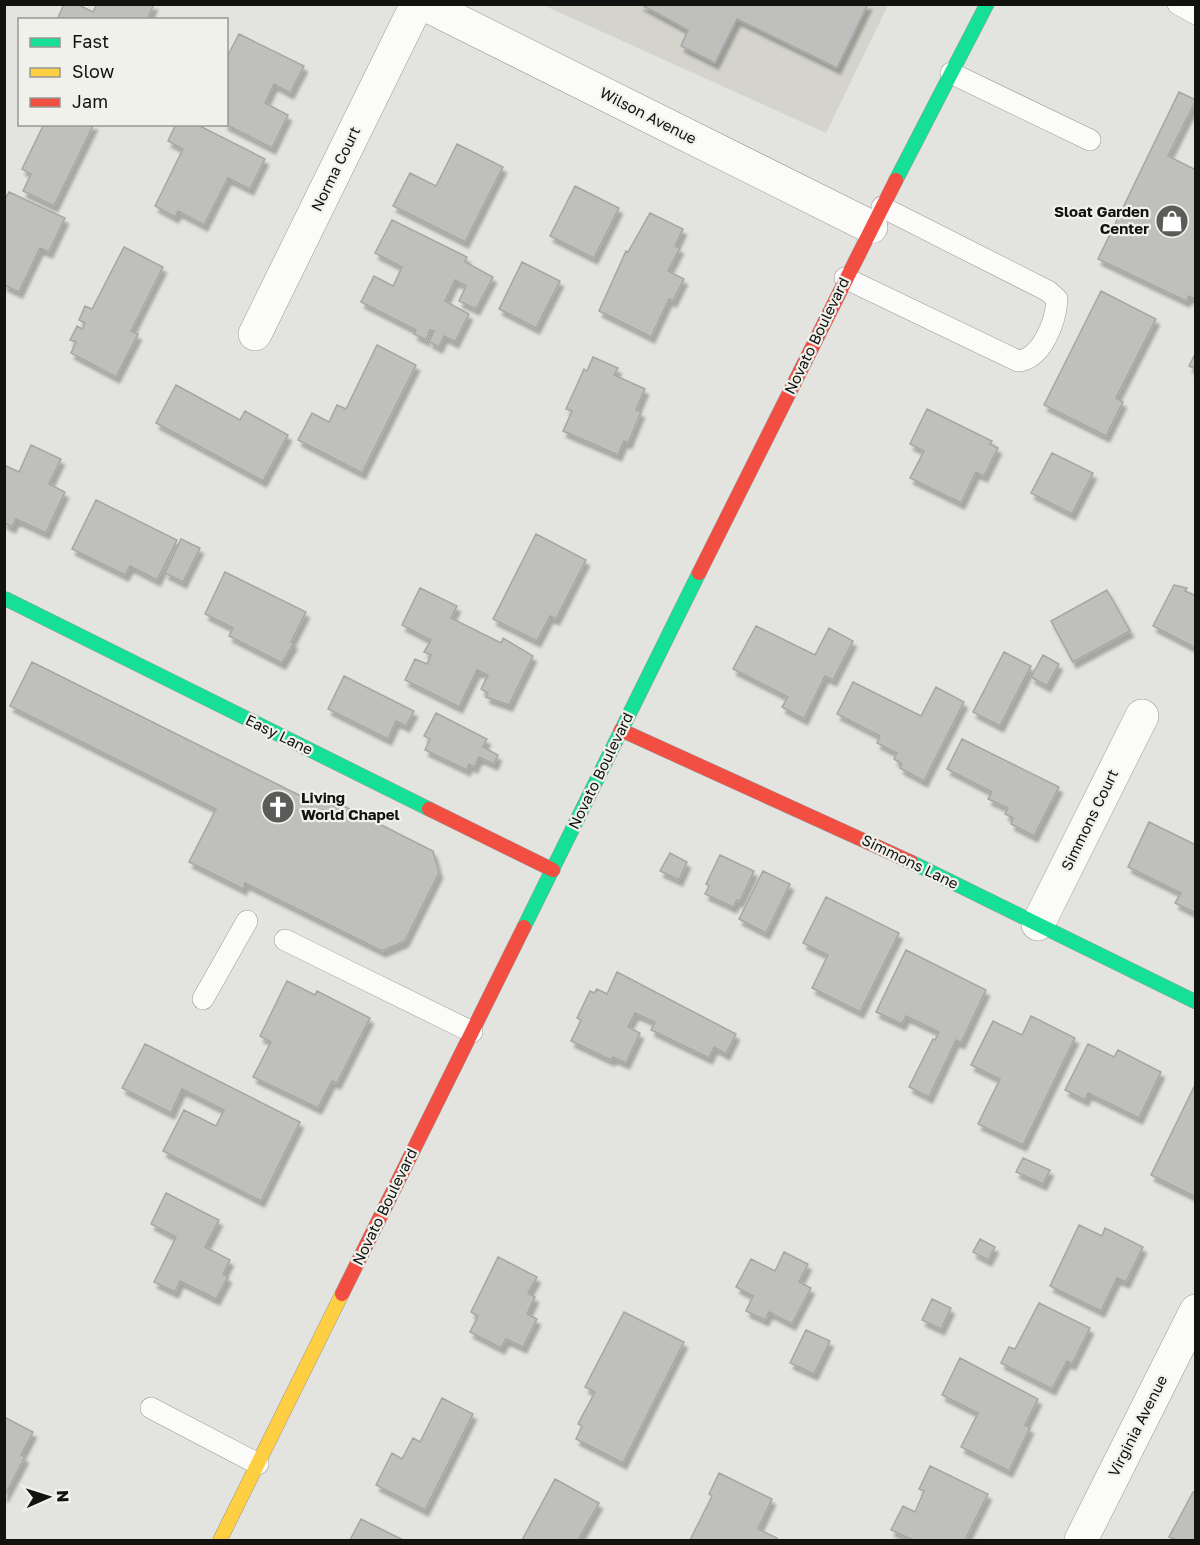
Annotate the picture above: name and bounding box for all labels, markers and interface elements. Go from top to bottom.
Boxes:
legend [18,18,228,126]
text: Fast [72,30,109,52]
text: Slow [72,60,115,82]
street label: Wilson Avenue [597,83,700,147]
text: Jam [72,90,108,112]
street label: Norma Court [307,123,363,214]
place label: Sloat Garden Center [1054,202,1149,237]
shop icon: Sloat Garden Center [1154,203,1190,239]
street label: Novato Boulevard [780,274,852,397]
street label: Novato Boulevard [564,709,636,832]
street label: Easy Lane [243,710,316,758]
street label: Simmons Court [1057,766,1121,873]
place label: Living World Chapel [301,788,400,823]
church icon: Living World Chapel [260,789,296,825]
street label: Simmons Lane [859,830,962,892]
street label: Novato Boulevard [348,1145,420,1268]
street label: Virginia Avenue [1104,1372,1171,1479]
north arrow [18,1467,78,1527]
text: N [53,1490,73,1503]

